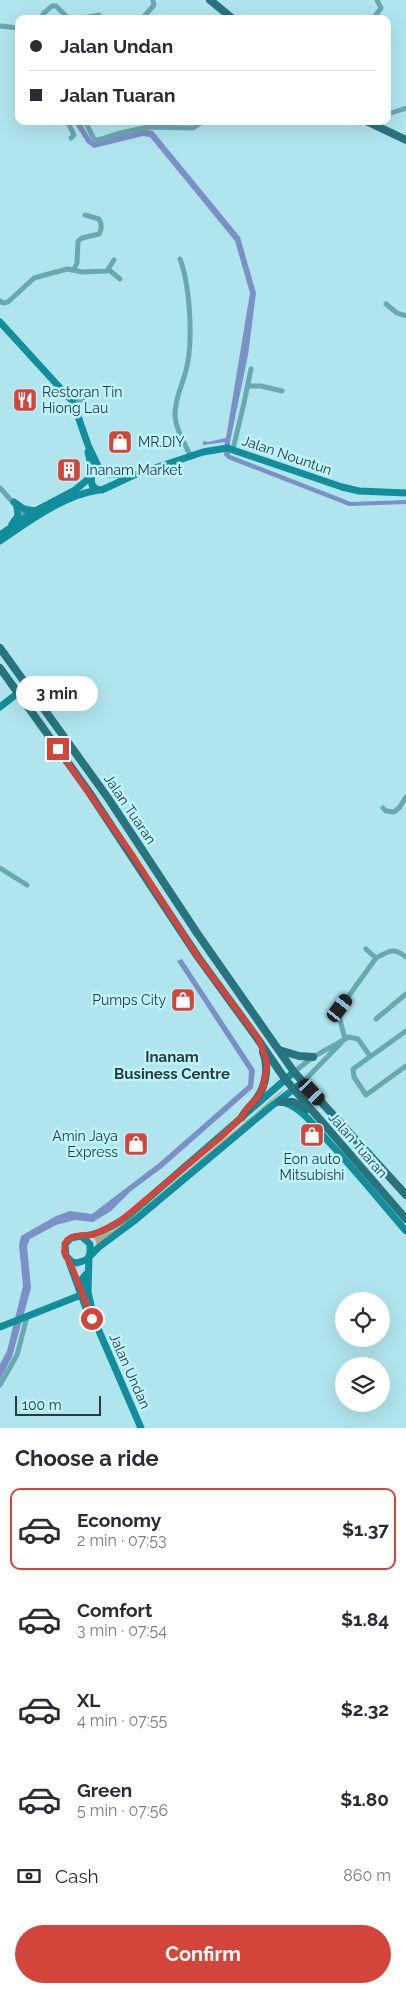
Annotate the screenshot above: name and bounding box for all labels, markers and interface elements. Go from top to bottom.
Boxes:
text: Jalan Undan [60,35,173,57]
text: Jalan Tuaran [60,84,175,106]
place label: Restoran Tin Hiong Lau [42,384,122,416]
restaurant icon: Restoran Tin Hiong Lau [12,387,38,413]
shop icon: MR.DIY [107,429,133,455]
street label: Jalan Nountun [240,432,334,478]
place label: MR.DIY [138,434,185,450]
building icon: Inanam Market [56,457,82,483]
place label: Inanam Market [86,462,182,478]
callout: 3 min [17,676,99,712]
text: 3 min [36,684,78,703]
route end [47,738,69,760]
street label: Jalan Tuaran [101,771,159,847]
shop icon: Pumps City [170,987,196,1013]
place label: Pumps City [92,992,166,1008]
car [324,992,355,1024]
district label: Inanam Business Centre [114,1048,230,1083]
car [296,1076,327,1108]
street label: Jalan Tuaran [325,1109,391,1181]
shop icon: Eon auto Mitsubishi [299,1122,325,1148]
place label: Amin Jaya Express [52,1128,118,1160]
shop icon: Amin Jaya Express [123,1131,149,1157]
place label: Eon auto Mitsubishi [280,1151,344,1183]
map controls [335,1292,390,1412]
button: locate [335,1292,390,1347]
route start [81,1308,103,1330]
street label: Jalan Undan [106,1331,154,1411]
button: layers [335,1357,390,1412]
scale bar [15,1393,101,1416]
text: 100 m [22,1397,62,1413]
text: Choose a ride [15,1445,159,1471]
icon: car [17,1507,62,1552]
text: Economy [77,1509,161,1531]
text: $1.37 [342,1518,389,1540]
text: 2 min · 07:53 [77,1531,167,1550]
icon: car [17,1597,62,1642]
text: Comfort [77,1599,152,1621]
text: $1.84 [341,1608,389,1630]
text: 3 min · 07:54 [77,1621,167,1640]
icon: car [17,1687,62,1732]
text: XL [77,1689,100,1711]
text: $2.32 [341,1698,389,1720]
text: 4 min · 07:55 [77,1711,167,1730]
icon: car [17,1777,62,1822]
text: Green [77,1779,132,1801]
text: $1.80 [340,1788,389,1810]
text: 5 min · 07:56 [77,1801,168,1820]
icon: cash [15,1862,43,1890]
text: Cash [55,1865,99,1887]
text: 860 m [343,1866,391,1885]
button: Confirm [15,1925,391,1983]

